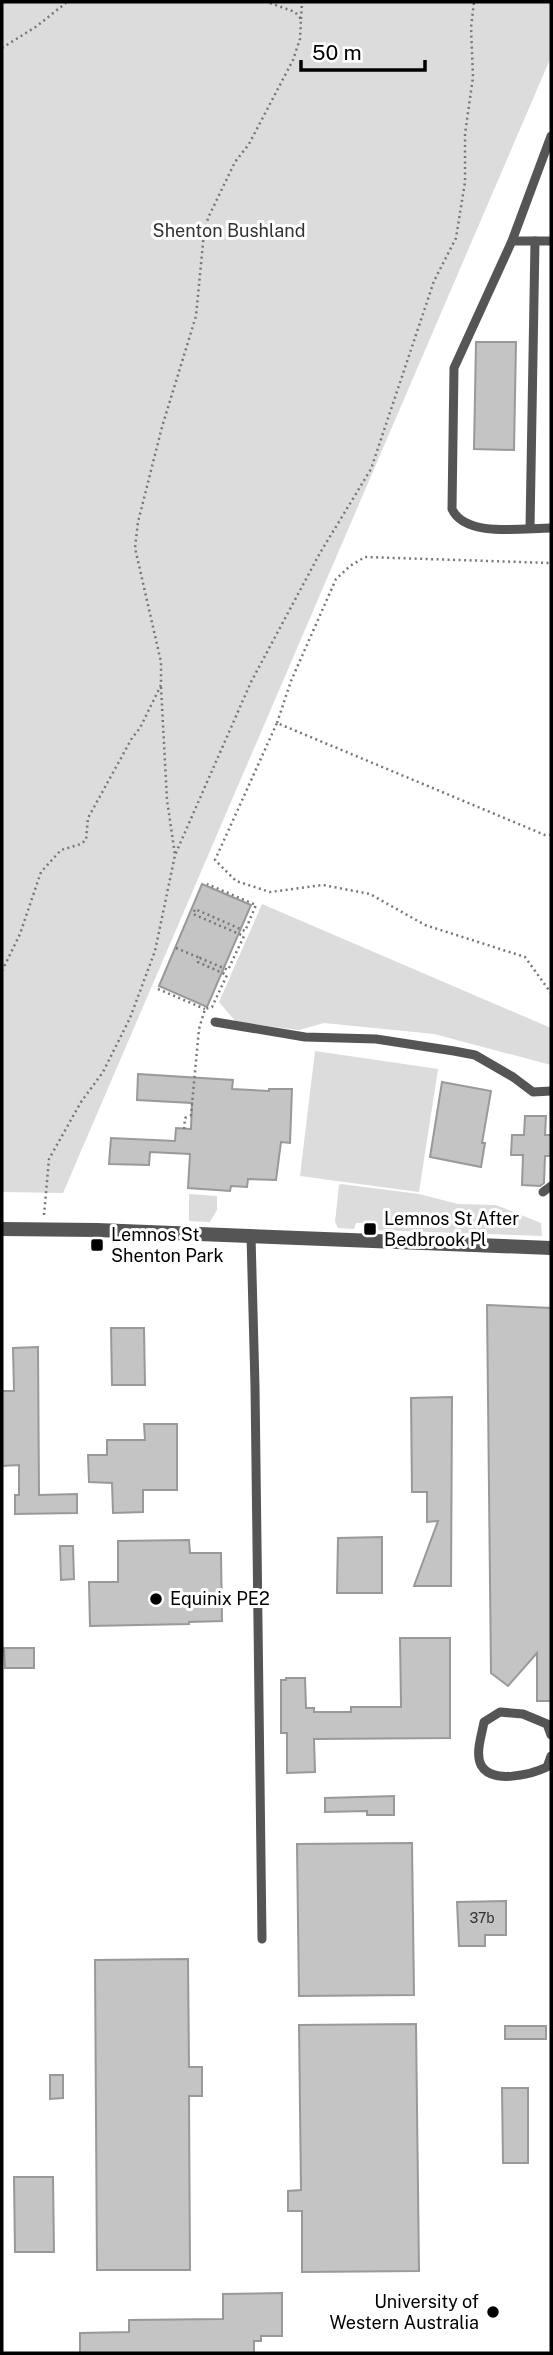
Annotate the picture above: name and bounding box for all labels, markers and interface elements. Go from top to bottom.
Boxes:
scale bar [301,28,425,72]
text: 50 m [312,40,362,65]
park label: Shenton Bushland [153,220,305,241]
place label: Lemnos St After Bedbrook Pl [384,1208,519,1250]
marker: Lemnos St After Bedbrook Pl [362,1221,378,1237]
place label: Lemnos St Shenton Park [111,1224,224,1266]
marker: Lemnos St Shenton Park [89,1237,105,1253]
place label: Equinix PE2 [170,1588,270,1609]
marker: Equinix PE2 [148,1591,164,1607]
house number: 37b [469,1910,495,1926]
place label: University of Western Australia [329,2291,479,2333]
marker: University of Western Australia [485,2304,501,2320]

